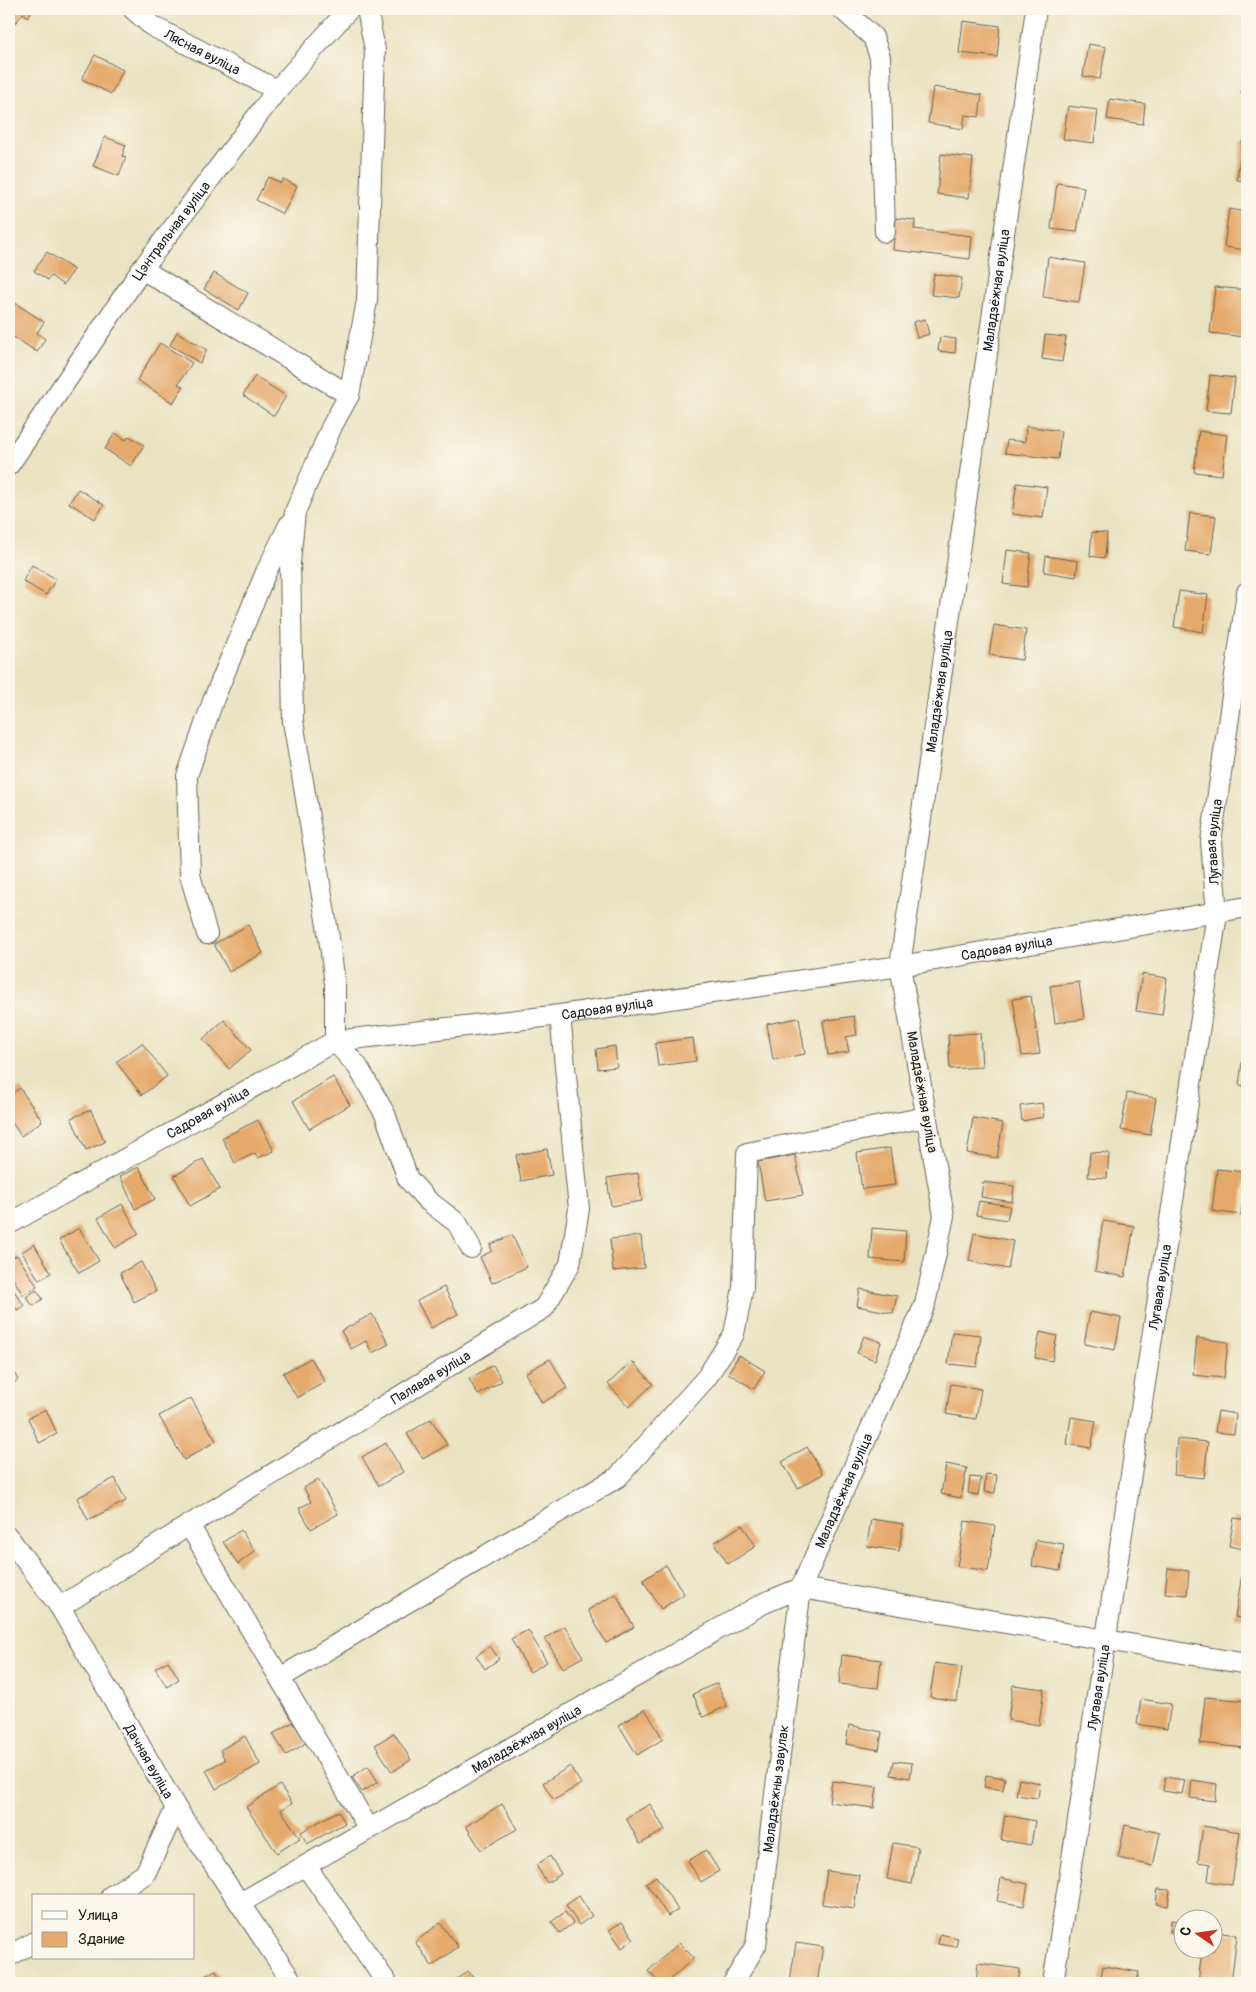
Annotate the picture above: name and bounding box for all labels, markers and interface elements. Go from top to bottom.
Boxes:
street label: Лясная вуліца [160,25,243,78]
street label: Цэнтральная вуліца [128,178,214,283]
street label: Маладзёжная вуліца [979,228,1013,353]
street label: Маладзёжная вуліца [922,629,956,754]
street label: Лугавая вуліца [1202,798,1226,887]
street label: Садовая вуліца [960,932,1053,964]
street label: Садовая вуліца [560,993,654,1023]
street label: Маладзёжная вуліца [903,1030,941,1154]
street label: Садовая вуліца [163,1082,252,1142]
street label: Лугавая вуліца [1145,1243,1175,1332]
street label: Палявая вуліца [388,1347,473,1408]
street label: Маладзёжная вуліца [811,1431,876,1551]
street label: Лугавая вуліца [1083,1643,1113,1733]
street label: Маладзёжная вуліца [469,1701,584,1777]
street label: Дачная вуліца [120,1720,177,1802]
street label: Маладзёжны завулак [759,1724,792,1853]
legend [32,1894,195,1960]
text: Улица [78,1906,118,1925]
north arrow [1174,1910,1224,1960]
text: С [1177,1925,1195,1937]
text: Здание [78,1930,125,1949]

